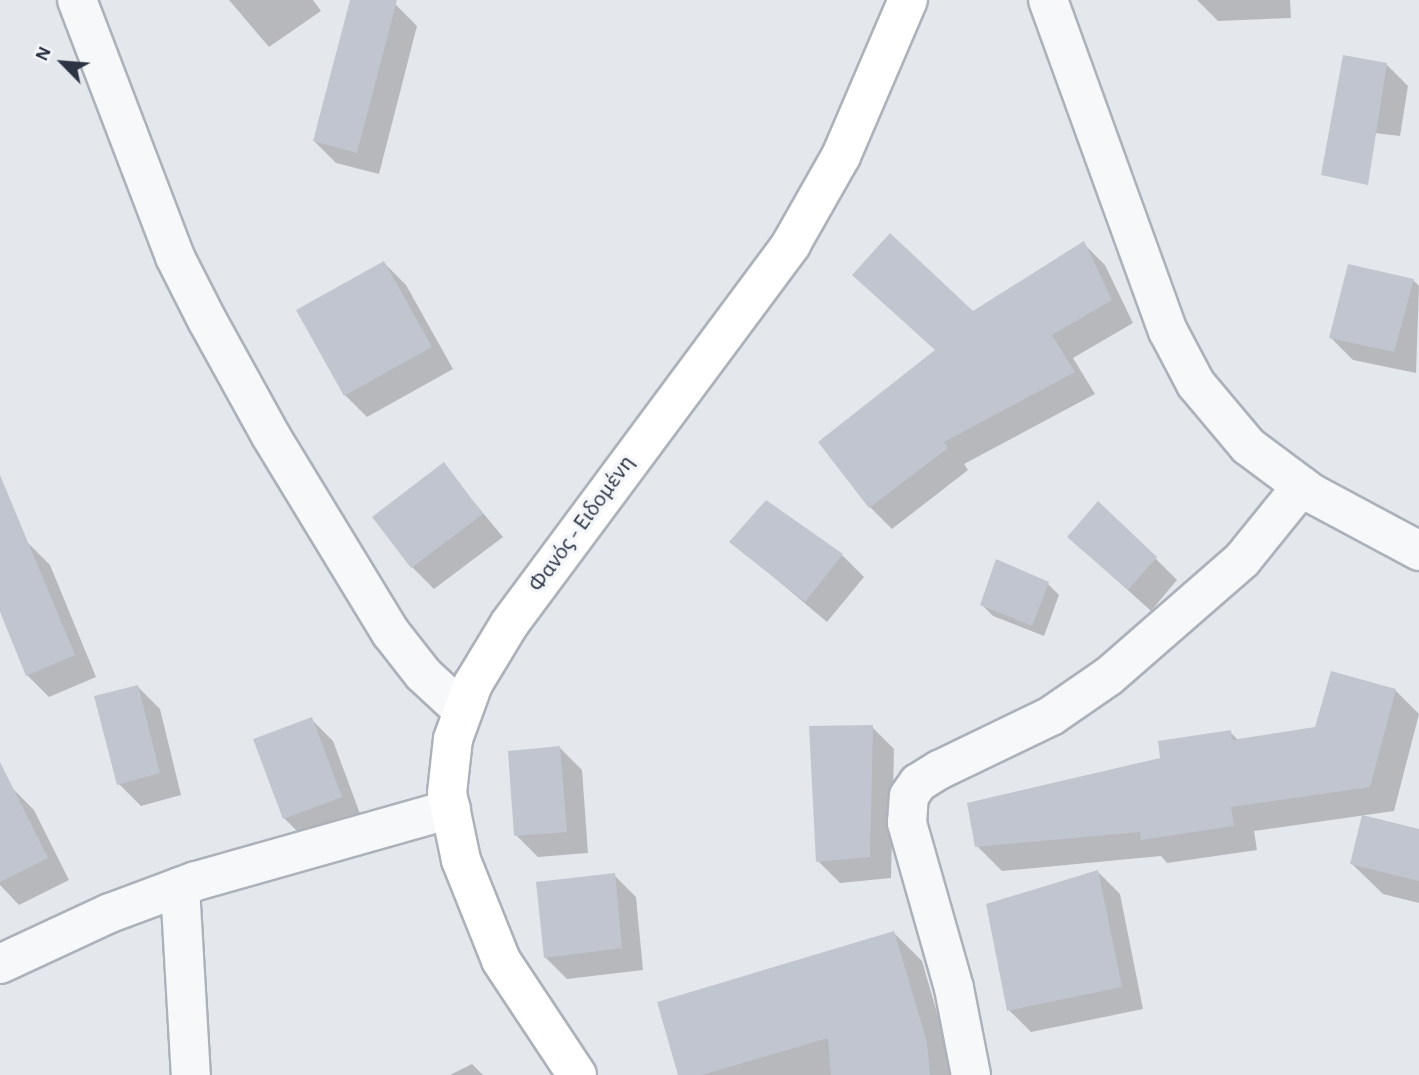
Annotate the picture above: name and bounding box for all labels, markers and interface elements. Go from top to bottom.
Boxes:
north arrow [28,28,98,98]
text: N [32,44,55,64]
street label: Φανός - Ειδομένη [523,450,641,598]

